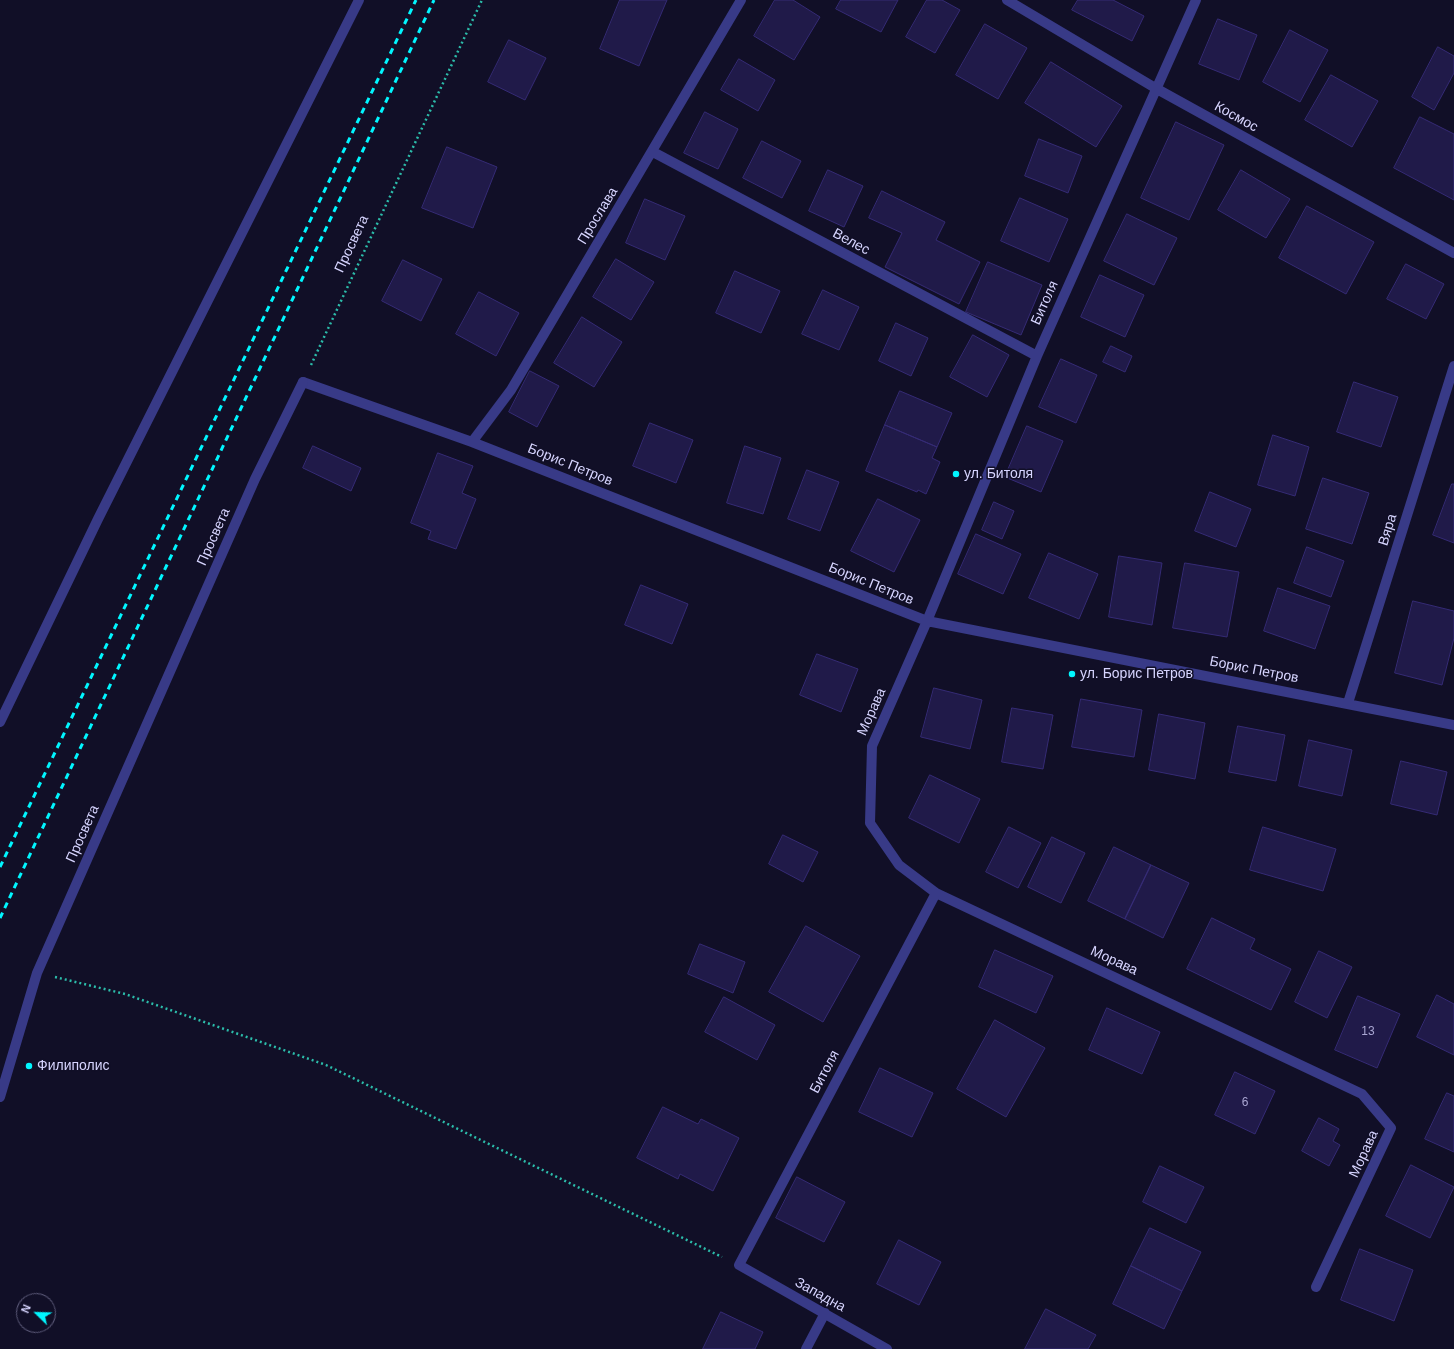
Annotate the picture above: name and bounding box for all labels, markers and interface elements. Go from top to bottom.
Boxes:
street label: Космос [1211,98,1261,136]
street label: Прослава [574,184,622,248]
street label: Просвета [331,213,373,275]
street label: Велес [830,225,872,259]
street label: Битоля [1028,278,1062,328]
street label: Борис Петров [525,440,615,490]
place label: ул. Битоля [964,466,1033,482]
marker: ул. Битоля [951,469,961,479]
street label: Просвета [194,506,234,568]
street label: Вяра [1375,512,1401,548]
street label: Борис Петров [826,559,916,609]
street label: Борис Петров [1208,653,1300,687]
place label: ул. Борис Петров [1080,666,1193,682]
marker: ул. Борис Петров [1067,669,1077,679]
street label: Морава [854,686,890,738]
street label: Просвета [63,803,103,865]
street label: Морава [1088,943,1140,979]
house number: 13 [1361,1025,1375,1039]
street label: Битоля [807,1048,843,1096]
place label: Филиполис [37,1058,110,1074]
marker: Филиполис [24,1061,34,1071]
house number: 6 [1242,1096,1248,1110]
street label: Морава [1346,1128,1382,1180]
street label: Западна [792,1274,848,1316]
north arrow [16,1293,56,1333]
text: N [19,1303,33,1315]

